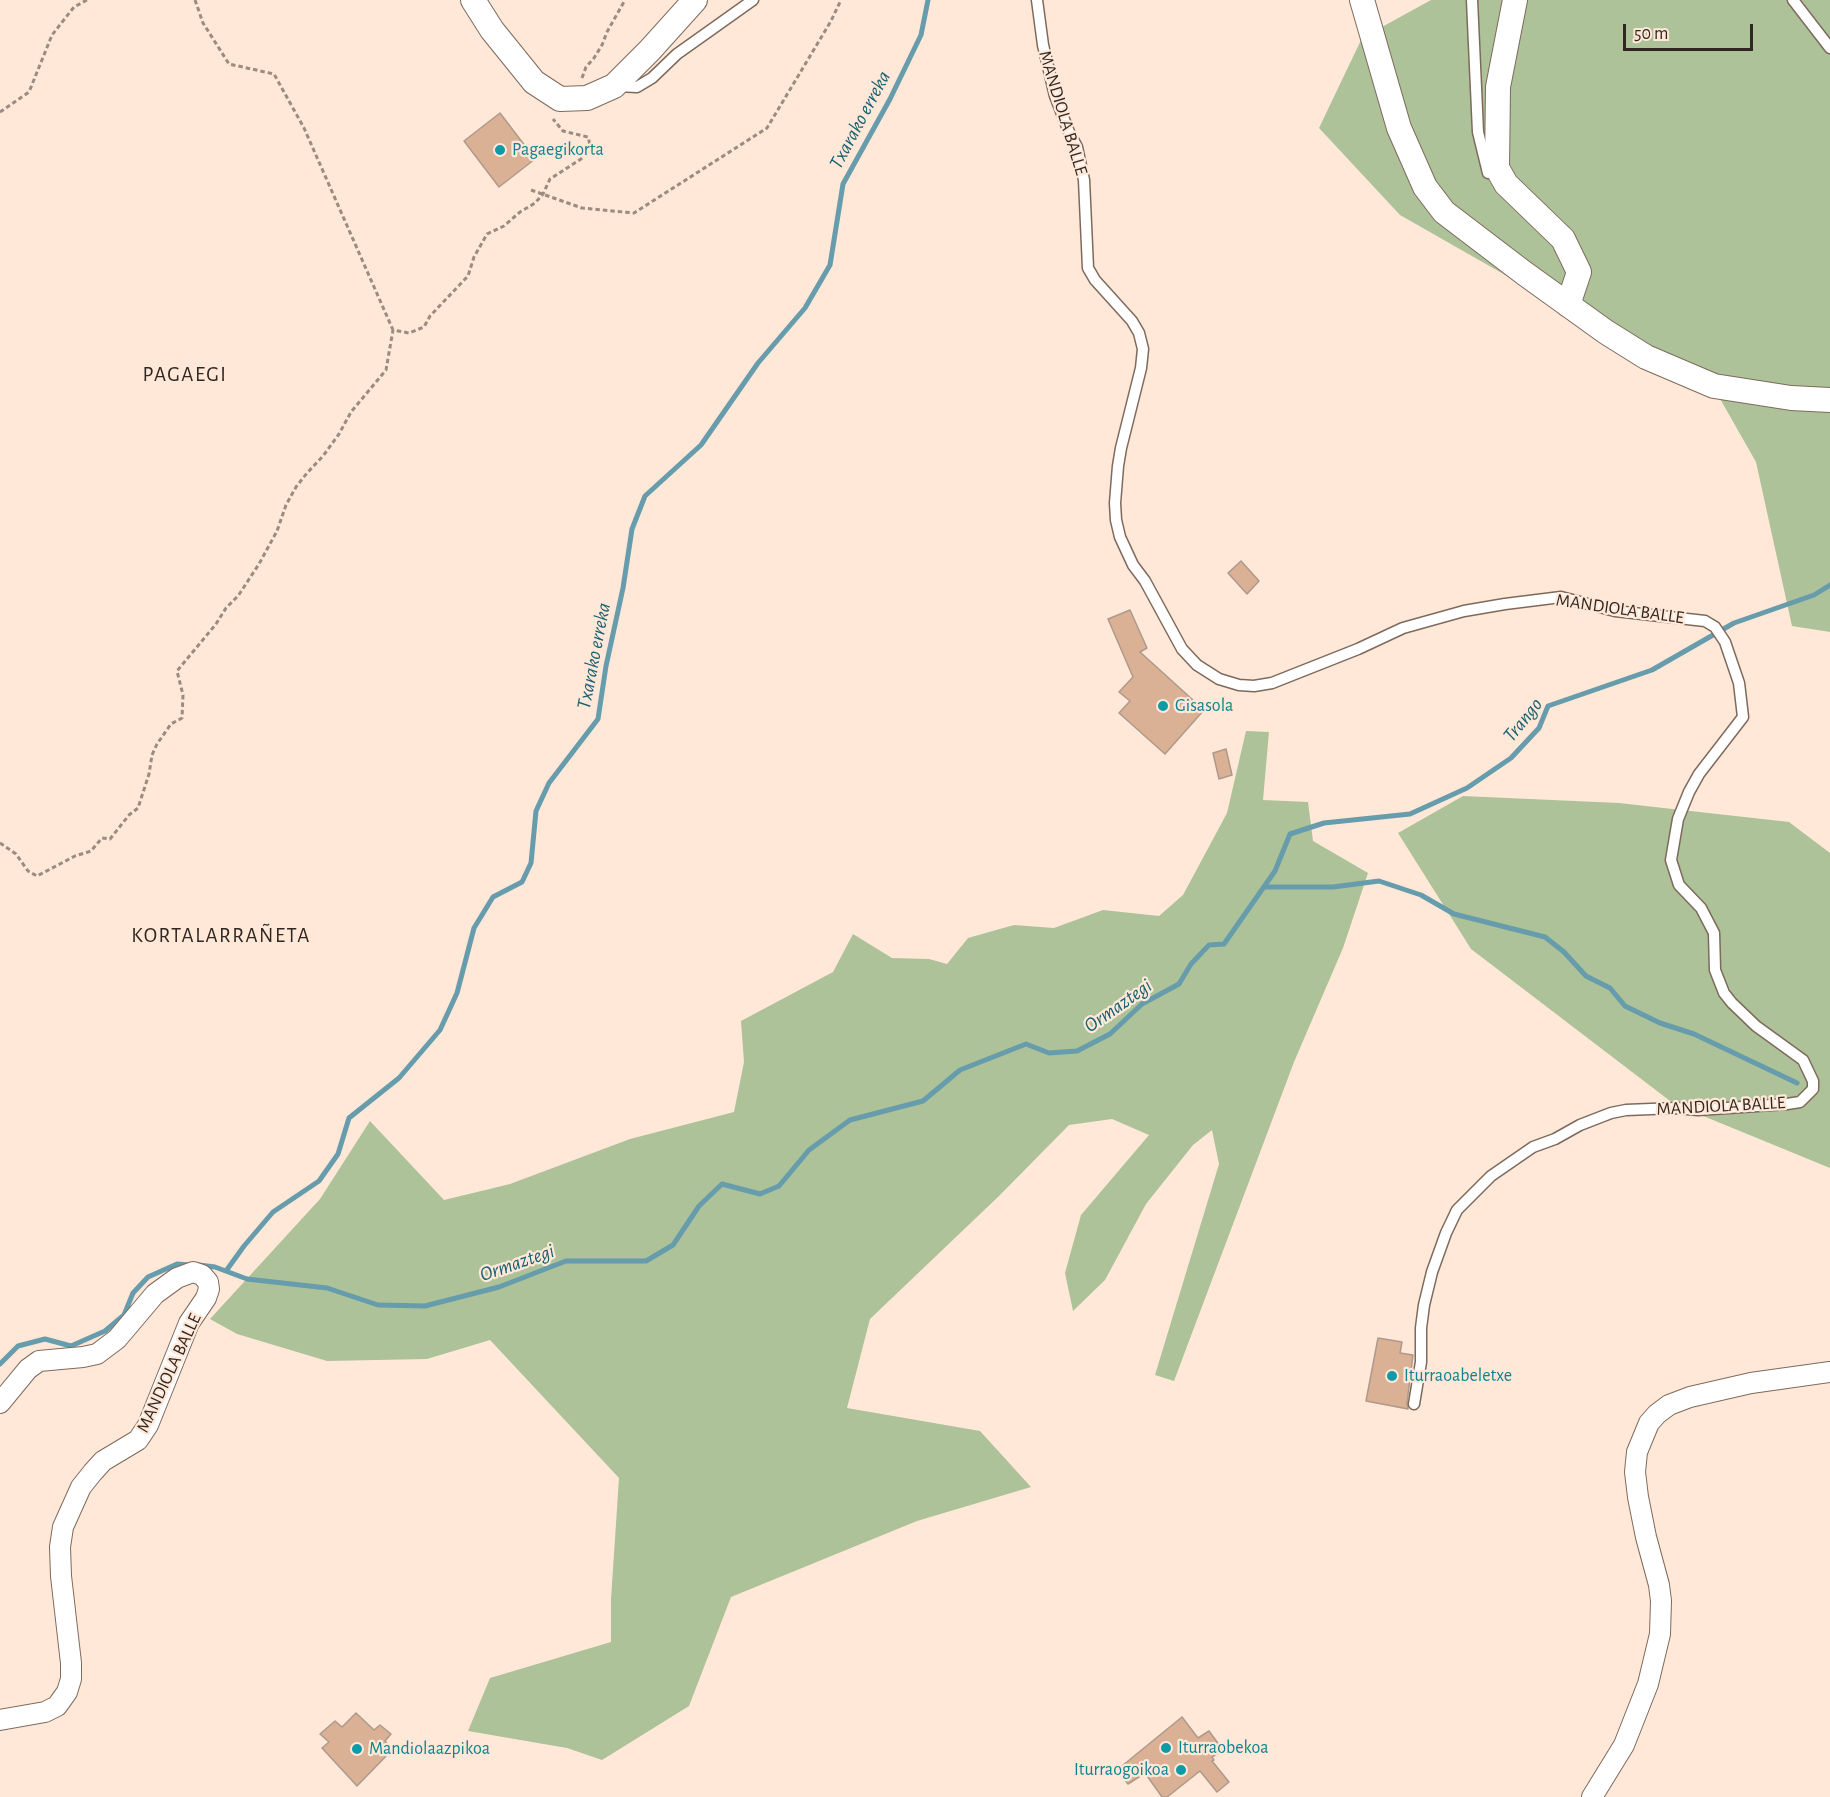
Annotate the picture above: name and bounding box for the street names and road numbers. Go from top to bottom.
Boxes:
street label: MANDIOLA BALLE [1034,48,1092,178]
street label: MANDIOLA BALLE [1555,589,1685,629]
street label: MANDIOLA BALLE [1656,1092,1786,1120]
street label: MANDIOLA BALLE [132,1310,206,1436]

